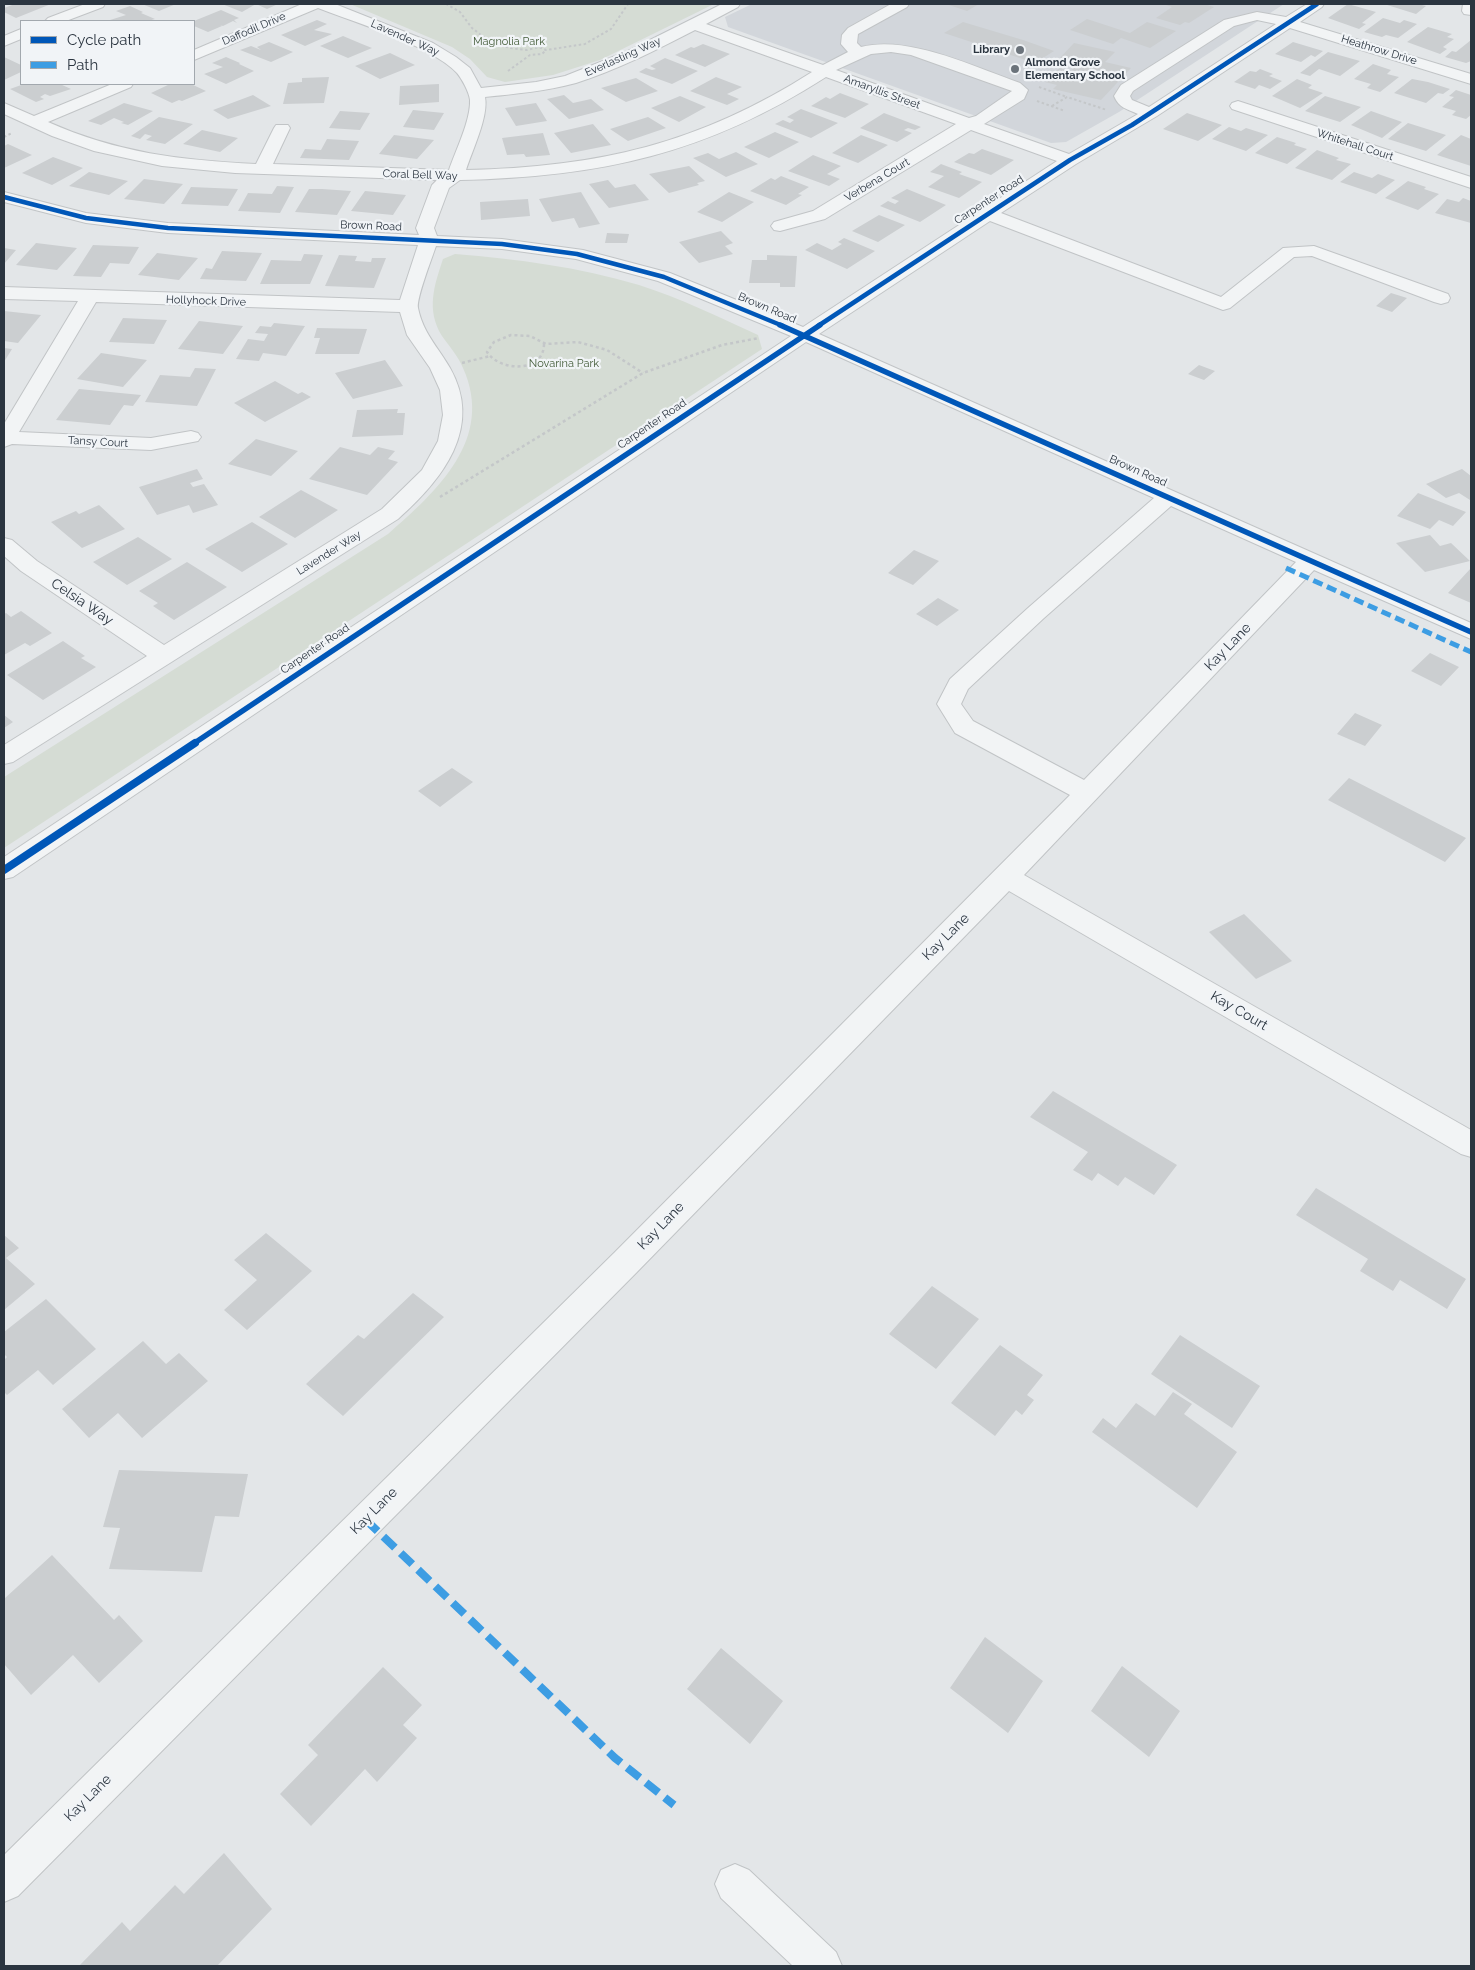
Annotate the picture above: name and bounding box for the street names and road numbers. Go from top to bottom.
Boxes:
street label: Daffodil Drive [220,10,288,48]
street label: Lavender Way [369,17,441,59]
street label: Heathrow Drive [1340,32,1418,68]
street label: Everlasting Way [583,34,663,80]
street label: Amaryllis Street [842,72,922,112]
street label: Whitehall Court [1315,126,1395,164]
street label: Verbena Court [842,155,912,205]
street label: Coral Bell Way [382,167,458,183]
street label: Carpenter Road [952,173,1026,227]
street label: Brown Road [340,218,402,234]
street label: Brown Road [736,290,798,326]
street label: Hollyhock Drive [166,293,246,309]
street label: Carpenter Road [615,396,689,452]
street label: Tansy Court [68,434,128,450]
street label: Brown Road [1107,452,1169,490]
street label: Lavender Way [294,528,364,578]
street label: Celsia Way [48,575,116,629]
street label: Kay Lane [1201,620,1255,674]
street label: Carpenter Road [278,621,352,677]
street label: Kay Lane [919,910,973,964]
street label: Kay Court [1207,988,1271,1034]
street label: Kay Lane [634,1199,688,1253]
street label: Kay Lane [347,1484,401,1538]
street label: Kay Lane [61,1771,115,1825]

